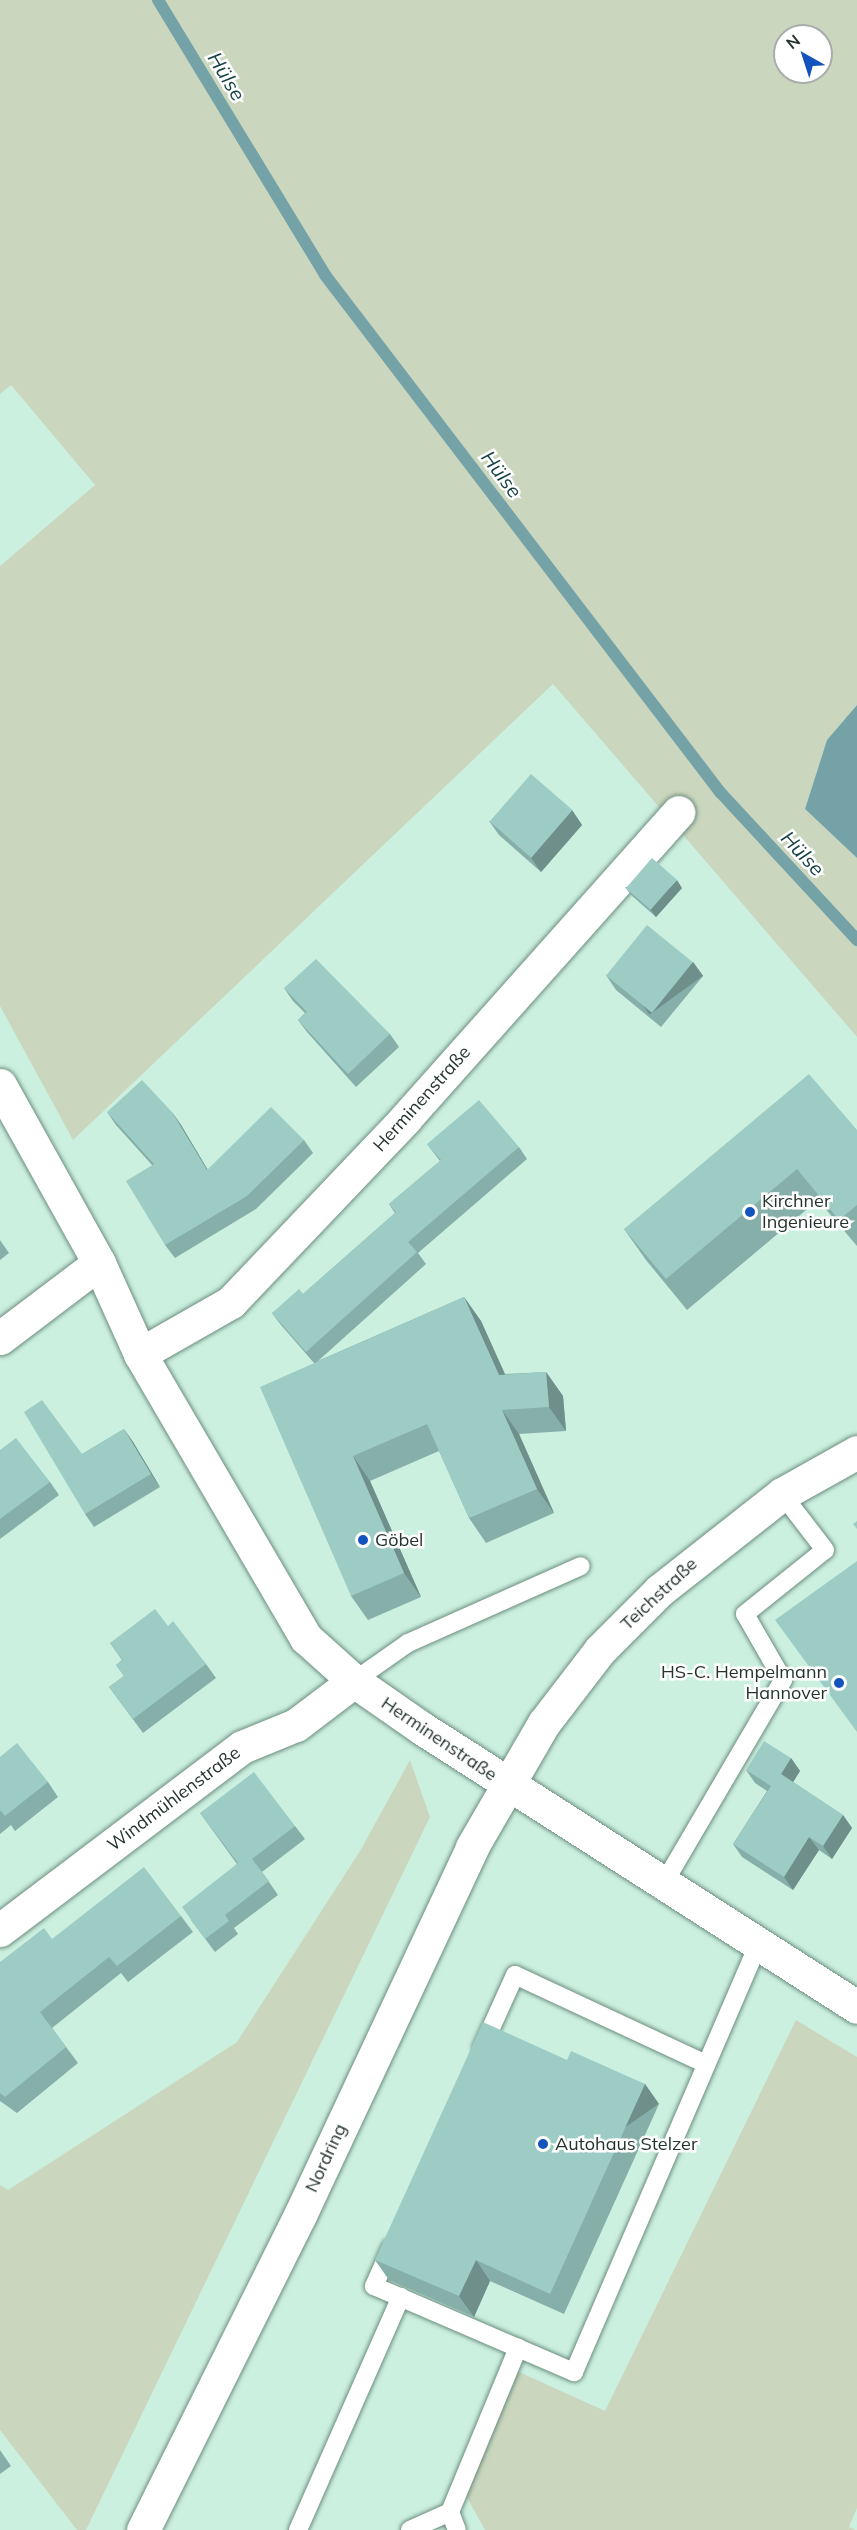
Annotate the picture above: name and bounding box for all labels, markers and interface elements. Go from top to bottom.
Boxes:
north arrow [773,24,833,84]
text: N [782,30,804,53]
water label: Hülse [203,47,251,105]
water label: Hülse [477,446,527,502]
water label: Hülse [776,826,830,880]
street label: Herminenstraße [369,1042,475,1156]
place label: Kirchner Ingenieure [762,1191,849,1234]
marker: Kirchner Ingenieure [743,1205,757,1219]
place label: Göbel [375,1529,423,1551]
marker: Göbel [356,1533,370,1547]
street label: Teichstraße [616,1553,702,1635]
place label: HS-C. Hempelmann Hannover [661,1662,827,1704]
marker: HS-C. Hempelmann Hannover [832,1676,846,1690]
street label: Herminenstraße [377,1692,501,1786]
street label: Windmühlenstraße [103,1742,245,1856]
street label: Nordring [301,2120,351,2196]
place label: Autohaus Stelzer [555,2133,697,2155]
marker: Autohaus Stelzer [536,2137,550,2151]

